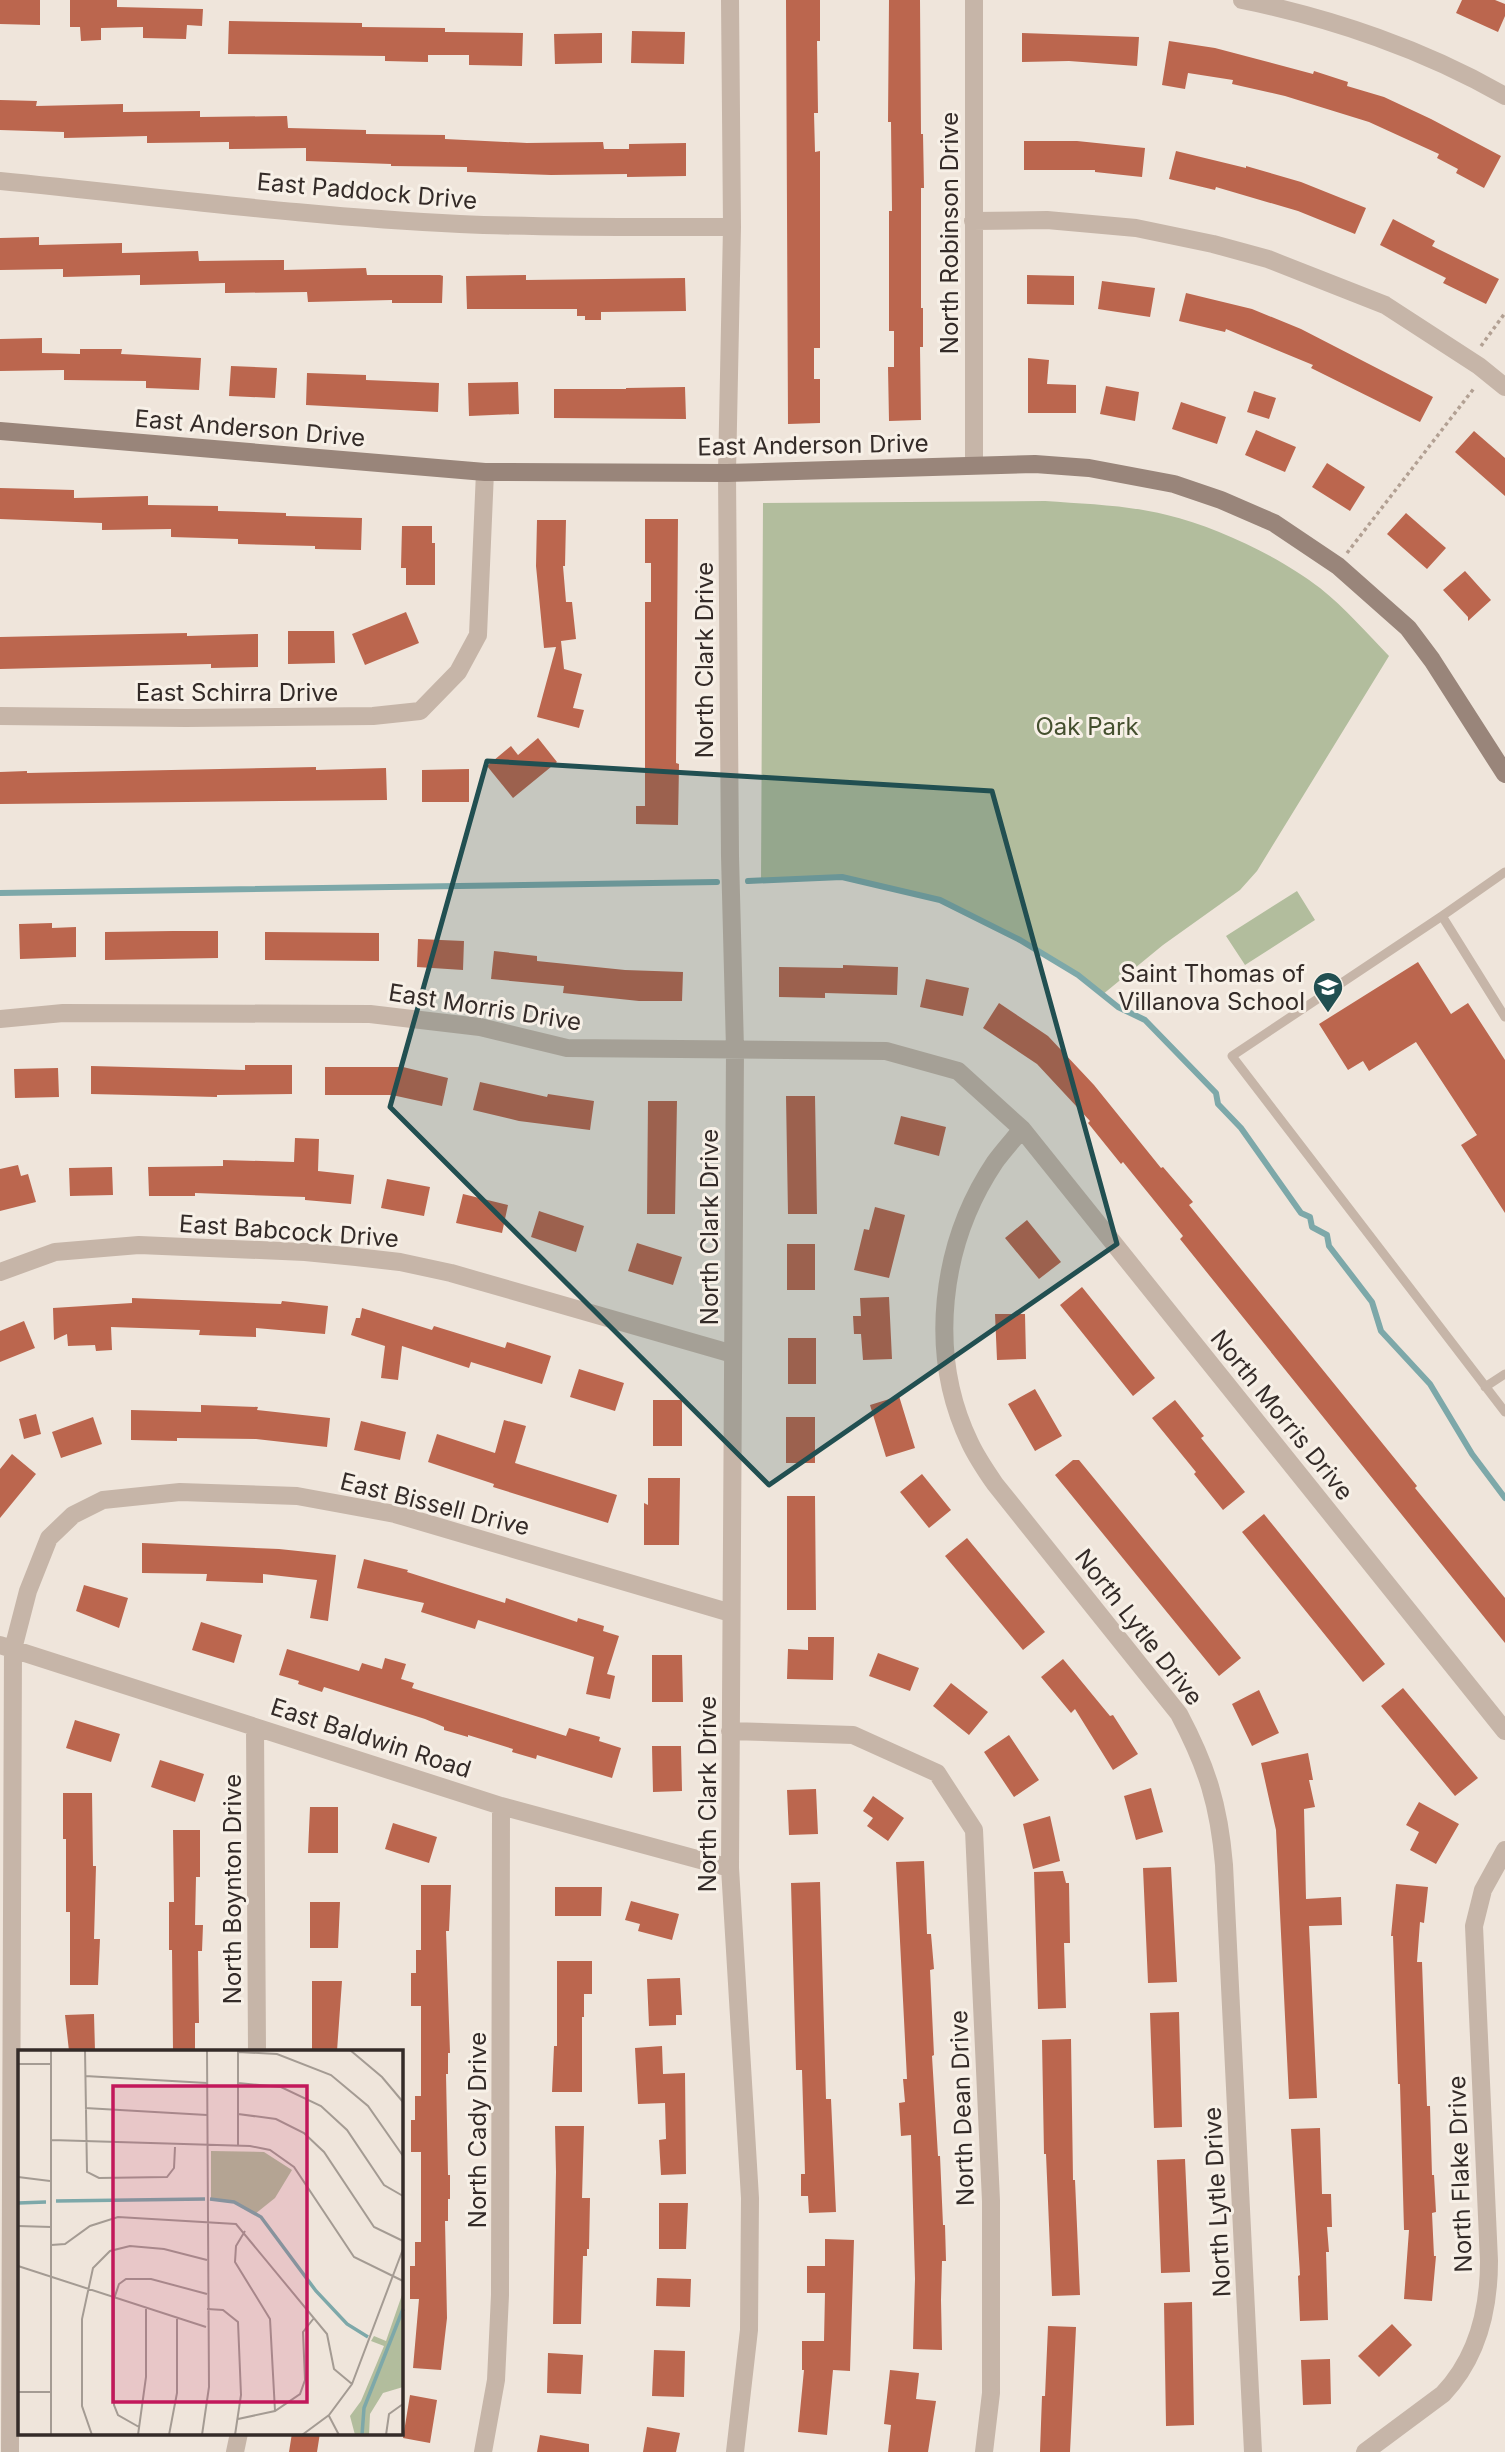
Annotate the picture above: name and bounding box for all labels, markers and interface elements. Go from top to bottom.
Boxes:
street label: North Robinson Drive [935,112,964,354]
street label: East Paddock Drive [256,167,478,215]
street label: East Anderson Drive [134,403,366,453]
street label: East Anderson Drive [697,428,929,462]
street label: North Clark Drive [690,562,719,758]
street label: East Schirra Drive [136,678,338,707]
park label: Oak Park [1035,712,1139,741]
place label: Saint Thomas of Villanova School [1118,959,1305,1016]
school or university icon: Saint Thomas of Villanova School [1311,970,1345,1014]
street label: East Morris Drive [387,977,583,1037]
street label: North Clark Drive [695,1129,724,1325]
street label: East Babcock Drive [178,1209,400,1253]
street label: North Morris Drive [1205,1324,1359,1506]
street label: East Bissell Drive [337,1466,533,1542]
street label: North Lytle Drive [1069,1543,1209,1711]
street label: East Baldwin Road [267,1692,475,1784]
street label: North Clark Drive [693,1696,722,1892]
street label: North Boynton Drive [218,1774,247,2004]
street label: North Dean Drive [944,2009,980,2207]
street label: North Cady Drive [463,2032,492,2228]
inset map [18,2050,402,2434]
street label: North Flake Drive [1442,2075,1478,2273]
street label: North Lytle Drive [1198,2106,1236,2298]

